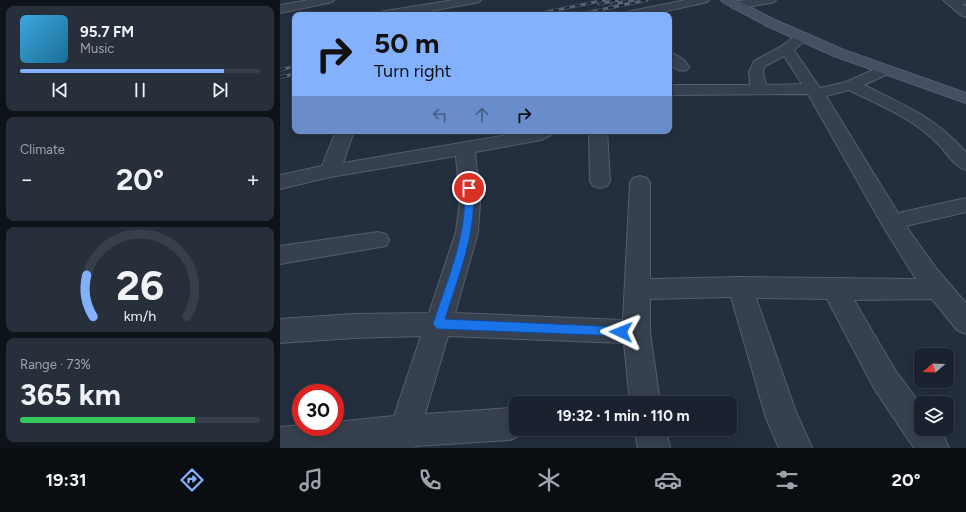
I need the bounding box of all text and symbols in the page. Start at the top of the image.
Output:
text: 95.7 FM [80,23,134,41]
text: 50 m [374,26,440,60]
icon: right [308,28,360,80]
text: Music [80,41,114,56]
text: Turn right [374,60,451,82]
icon: previous [49,79,71,101]
icon: pause [129,79,151,101]
icon: next [209,79,231,101]
icon: left [429,104,451,126]
icon: ahead [471,104,493,126]
icon: right [513,104,535,126]
text: Climate [20,142,65,157]
text: 20° [116,161,164,198]
text: − [20,166,34,193]
text: + [246,166,260,193]
pin [452,171,486,205]
icon: arrive [458,177,480,199]
text: 26 [116,260,164,310]
text: km/h [124,307,156,325]
position arrow [600,311,642,353]
north arrow [914,348,954,388]
map controls [914,348,954,436]
text: Range · 73% [20,357,91,372]
text: 365 km [20,376,121,413]
speed limit sign: 30 [292,384,344,436]
button: layers [914,396,954,436]
text: 19:32 · 1 min · 110 m [556,407,690,425]
icon: directions [178,466,206,494]
icon: music [297,466,325,494]
icon: phone [416,466,444,494]
icon: climate [535,466,563,494]
icon: car [654,466,682,494]
icon: filters [773,466,801,494]
text: 19:31 [46,469,87,491]
text: 20° [892,469,920,491]

